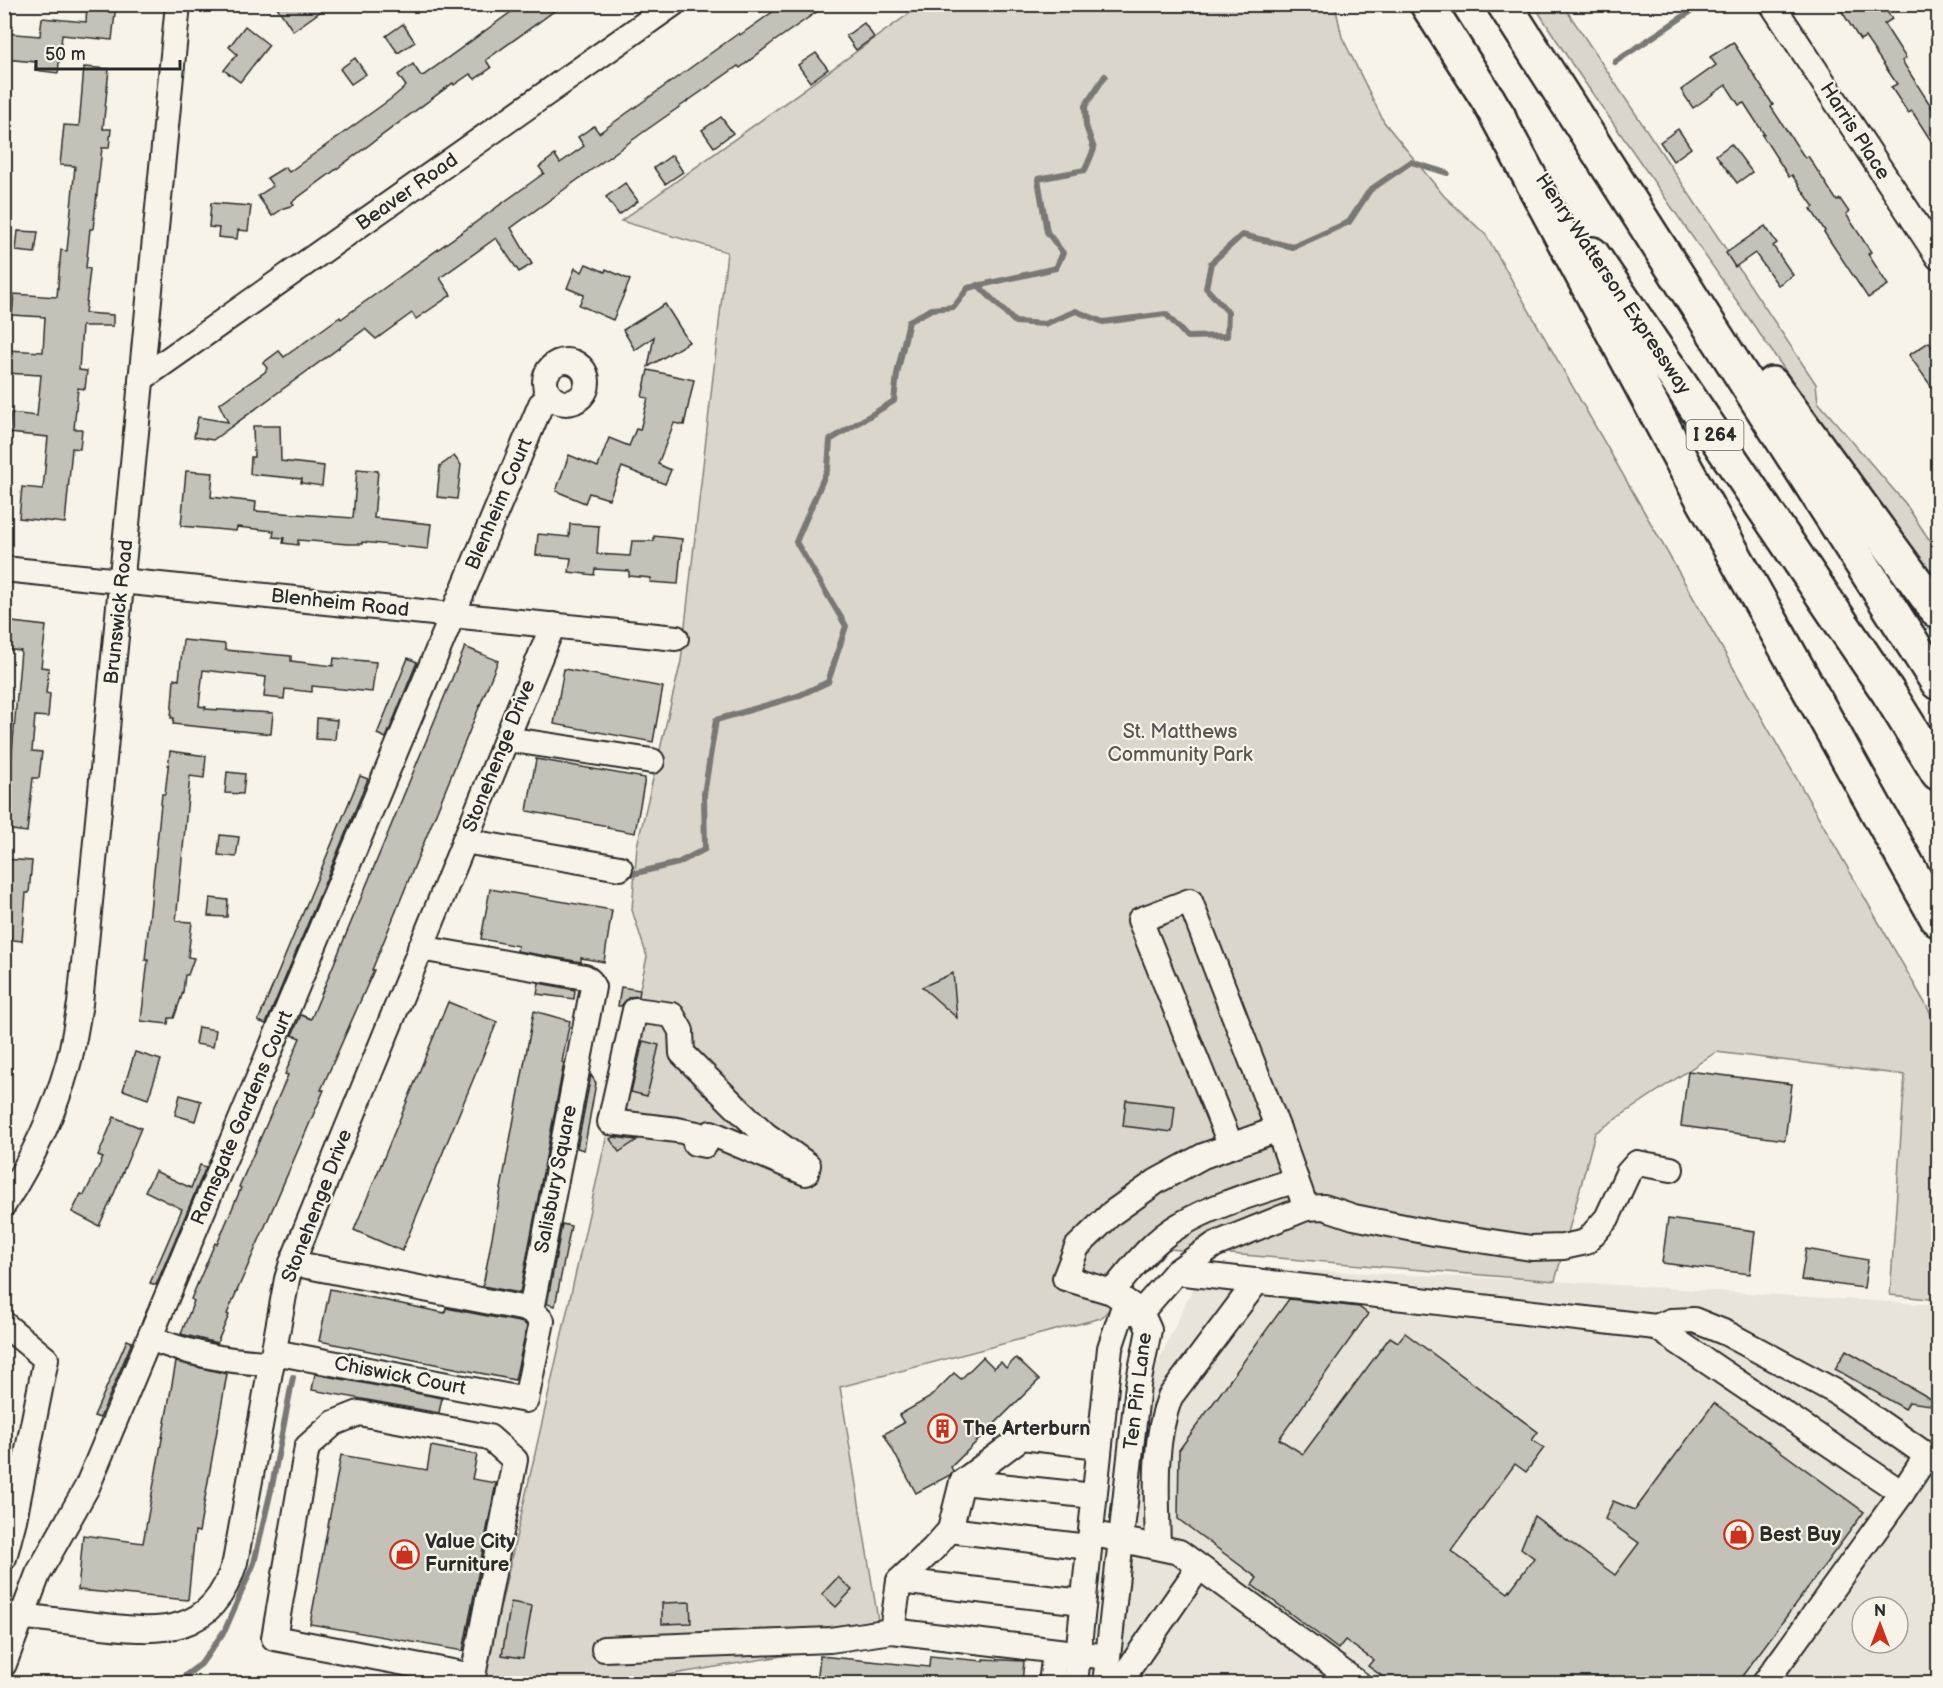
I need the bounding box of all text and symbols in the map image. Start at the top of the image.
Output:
scale bar [36,33,180,71]
text: 50 m [45,44,86,65]
street label: Harris Place [1815,78,1895,184]
street label: Beaver Road [351,148,463,236]
street label: Henry Watterson Expressway [1530,169,1696,399]
road number: I 264 [1686,420,1744,450]
street label: Blenheim Court [460,435,538,573]
street label: Brunswick Road [99,538,139,686]
street label: Blenheim Road [270,584,410,622]
street label: Stonehenge Drive [457,676,541,836]
park label: St. Matthews Community Park [1107,720,1253,767]
street label: Ramsgate Gardens Court [186,1007,298,1229]
street label: Salisbury Square [530,1103,582,1255]
street label: Stonehenge Drive [277,1126,357,1286]
street label: Ten Pin Lane [1119,1331,1157,1451]
street label: Chiswick Court [332,1351,468,1401]
building icon: The Arterburn [926,1413,958,1445]
place label: The Arterburn [963,1417,1090,1441]
shop icon: Best Buy [1722,1519,1754,1551]
place label: Best Buy [1759,1523,1842,1547]
place label: Value City Furniture [425,1530,516,1577]
shop icon: Value City Furniture [388,1538,420,1570]
north arrow [1850,1595,1910,1655]
text: N [1874,1602,1886,1621]

